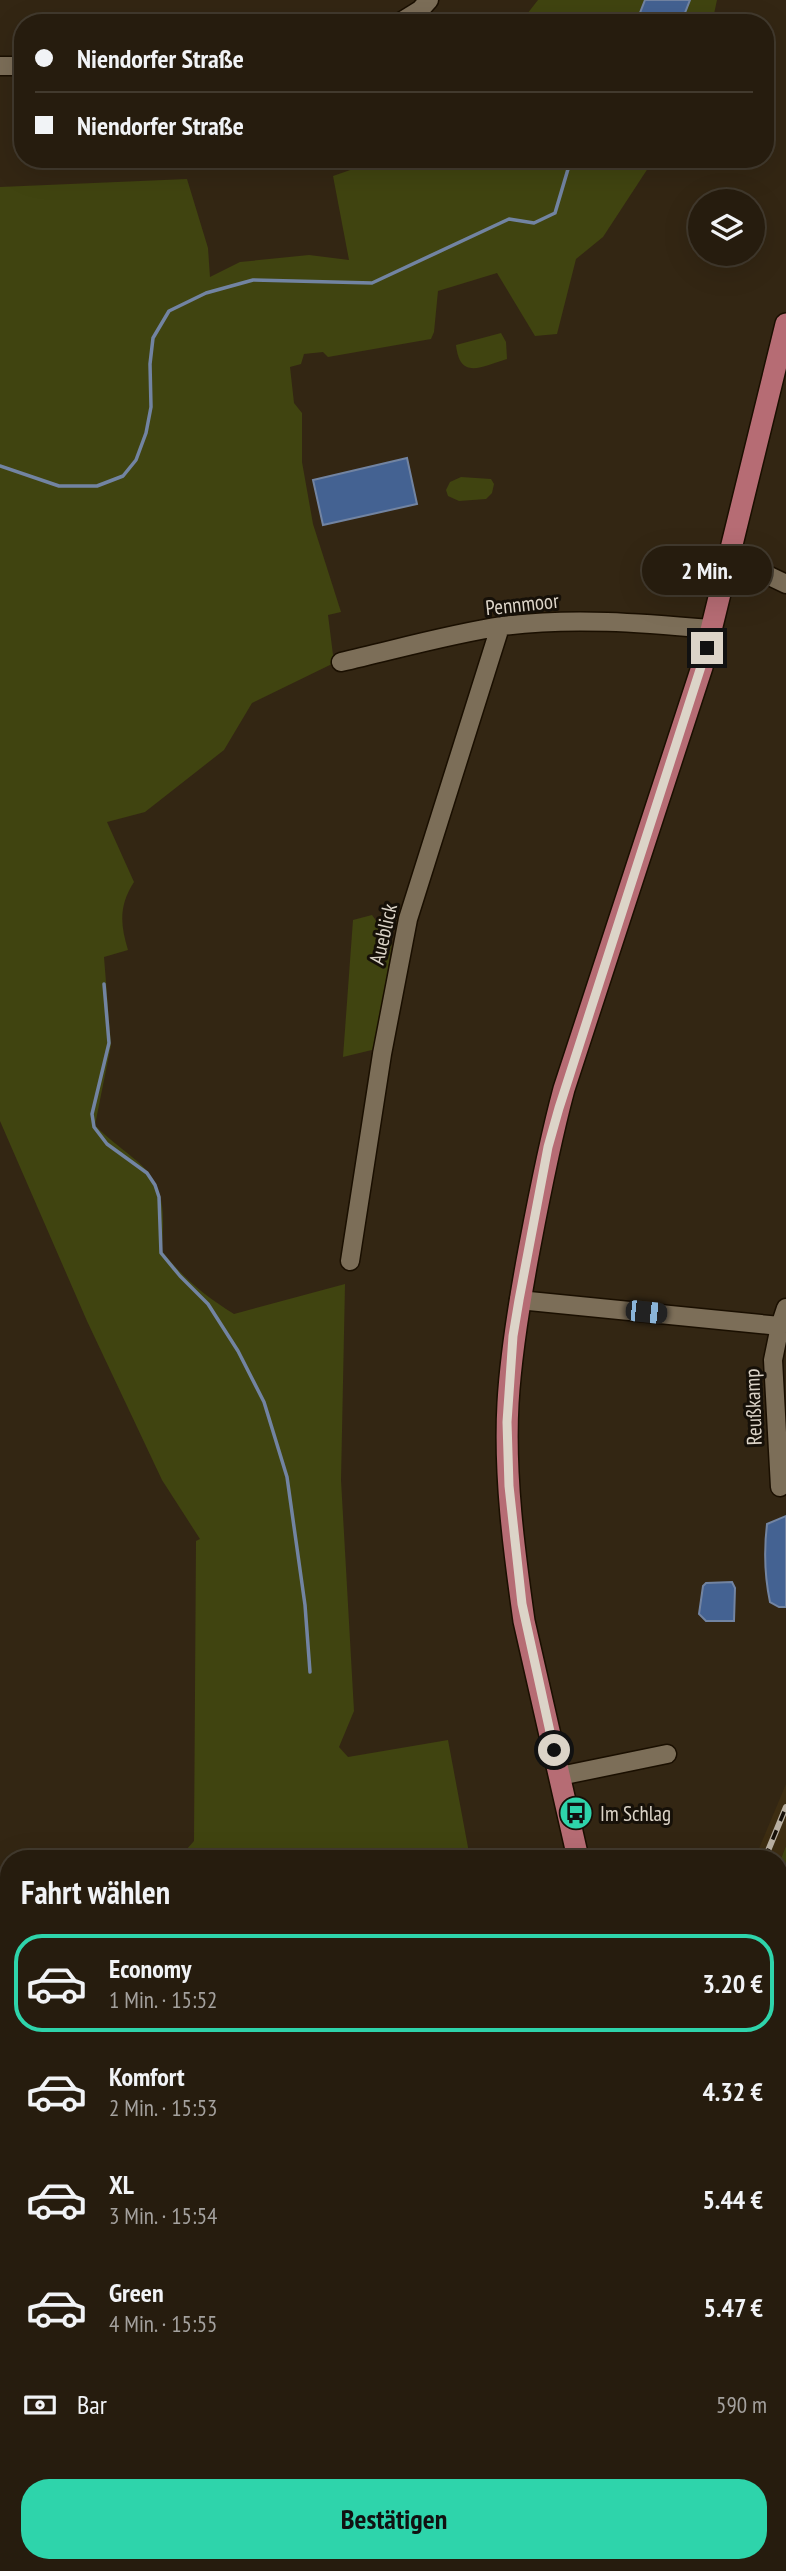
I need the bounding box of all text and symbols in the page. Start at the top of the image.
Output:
text: Niendorfer Straße [77,42,244,75]
text: Niendorfer Straße [77,109,244,142]
map controls [688,189,765,266]
button: layers [688,189,765,266]
callout: 2 Min. [642,546,772,596]
text: 2 Min. [681,556,733,585]
street label: Pennmoor [484,587,560,621]
route end [691,632,723,664]
street label: Aueblick [363,901,403,967]
car [625,1299,668,1325]
street label: Reußkamp [738,1368,768,1446]
route start [538,1734,570,1766]
bus stop icon: Im Schlag [557,1794,595,1832]
place label: Im Schlag [600,1800,671,1827]
text: Fahrt wählen [21,1871,170,1913]
icon: car [25,1952,88,2015]
text: Economy [109,1952,191,1985]
text: 3.20 € [702,1967,763,2000]
text: 1 Min. · 15:52 [109,1985,217,2014]
icon: car [25,2060,88,2123]
text: Komfort [109,2060,185,2093]
text: 4.32 € [702,2075,763,2108]
text: 2 Min. · 15:53 [109,2093,217,2122]
icon: car [25,2168,88,2231]
text: XL [109,2168,134,2201]
text: 5.44 € [702,2183,763,2216]
text: 3 Min. · 15:54 [109,2201,217,2230]
icon: car [25,2276,88,2339]
text: Green [109,2276,164,2309]
text: 5.47 € [704,2291,763,2324]
text: 4 Min. · 15:55 [109,2309,217,2338]
icon: cash [21,2386,59,2424]
text: Bar [77,2388,107,2421]
text: 590 m [716,2390,767,2419]
button: Bestätigen [21,2479,767,2559]

